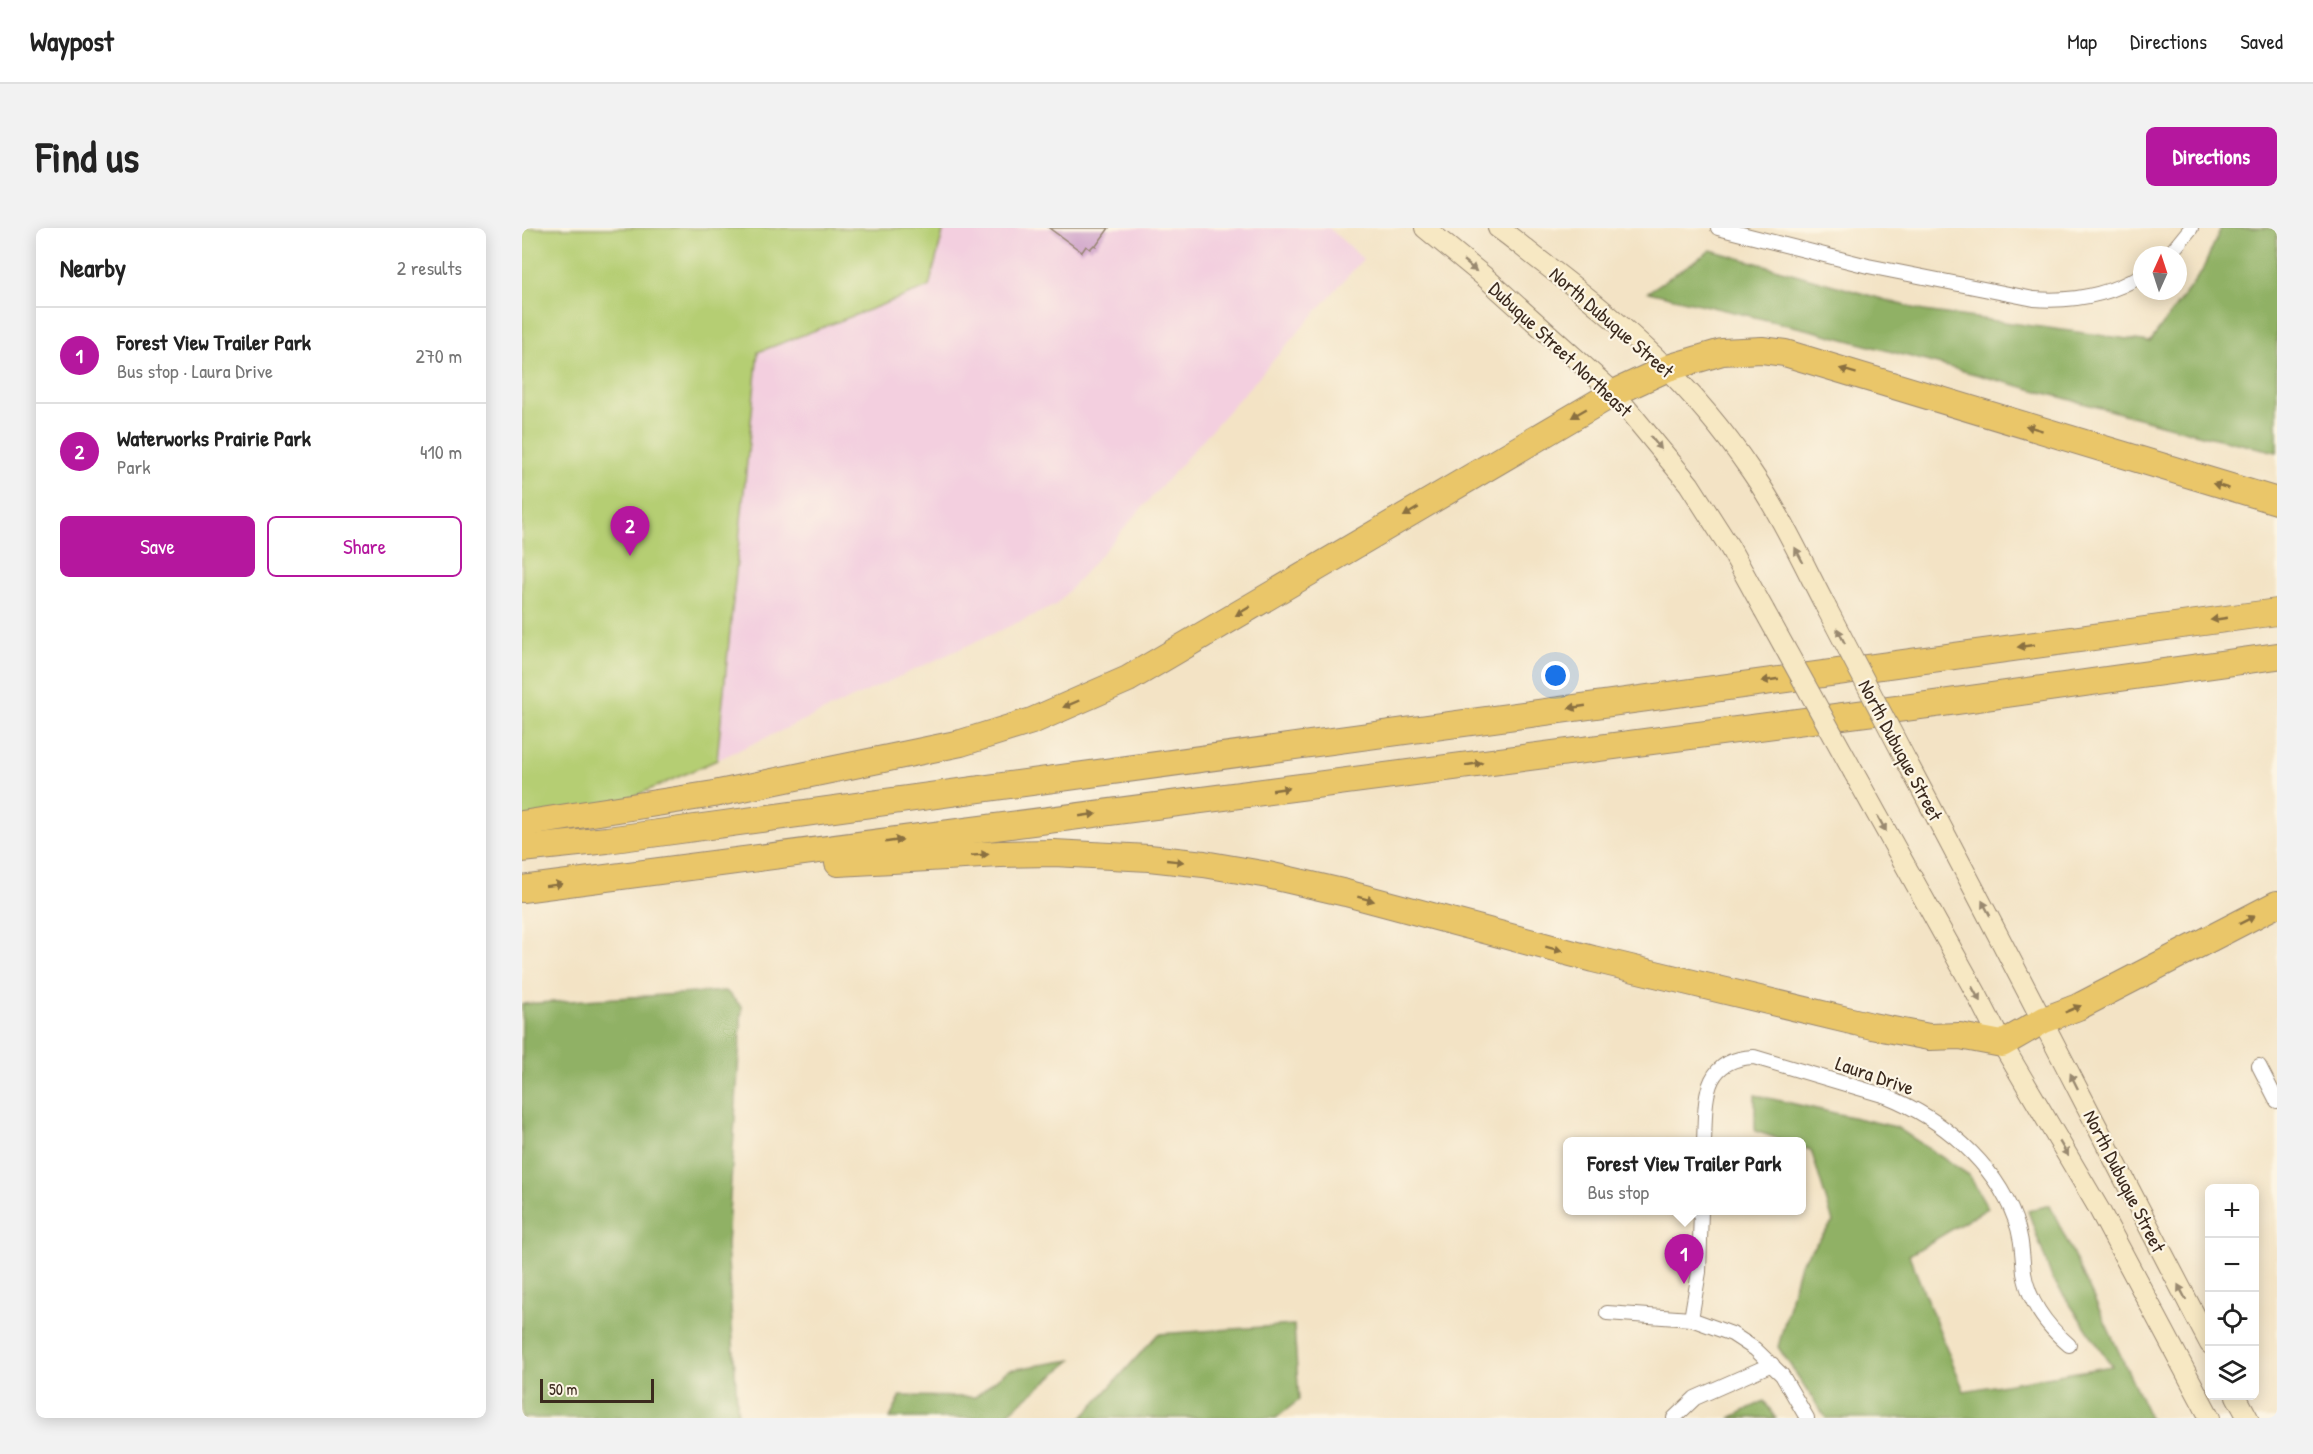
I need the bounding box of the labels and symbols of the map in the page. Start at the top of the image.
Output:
north arrow [2133,246,2187,300]
one-way arrow [1462,259,1478,272]
street label: North Dubuque Street [1544,261,1681,384]
street label: Dubuque Street Northeast [1483,275,1639,423]
one-way arrow [1839,366,1857,375]
one-way arrow [1570,408,1587,418]
one-way arrow [2025,423,2043,433]
one-way arrow [1650,436,1662,451]
one-way arrow [2212,481,2230,490]
pin: 2 [610,506,650,556]
one-way arrow [1403,507,1419,518]
one-way arrow [1794,547,1804,564]
one-way arrow [1235,606,1251,617]
one-way arrow [2209,615,2228,624]
one-way arrow [1836,627,1846,644]
one-way arrow [2016,641,2035,650]
your location [1541,661,1570,690]
street label: North Dubuque Street [1852,675,1950,826]
one-way arrow [1761,676,1780,685]
one-way arrow [1063,699,1080,708]
one-way arrow [1567,702,1586,711]
one-way arrow [1465,759,1484,768]
one-way arrow [1271,785,1290,794]
one-way arrow [1078,810,1097,820]
one-way arrow [1877,816,1887,833]
one-way arrow [885,836,904,845]
one-way arrow [971,851,990,860]
one-way arrow [1165,856,1184,866]
one-way arrow [545,881,564,890]
one-way arrow [1357,894,1375,904]
one-way arrow [1981,899,1991,916]
one-way arrow [2238,915,2255,925]
one-way arrow [1545,944,1563,954]
one-way arrow [1971,986,1981,1003]
one-way arrow [2064,1004,2082,1013]
street label: Laura Drive [1832,1049,1918,1101]
one-way arrow [2070,1073,2079,1090]
street label: North Dubuque Street [2077,1105,2173,1258]
one-way arrow [2058,1141,2069,1157]
pin: 1 [1664,1234,1704,1284]
one-way arrow [2178,1284,2187,1301]
scale bar [540,1376,654,1404]

